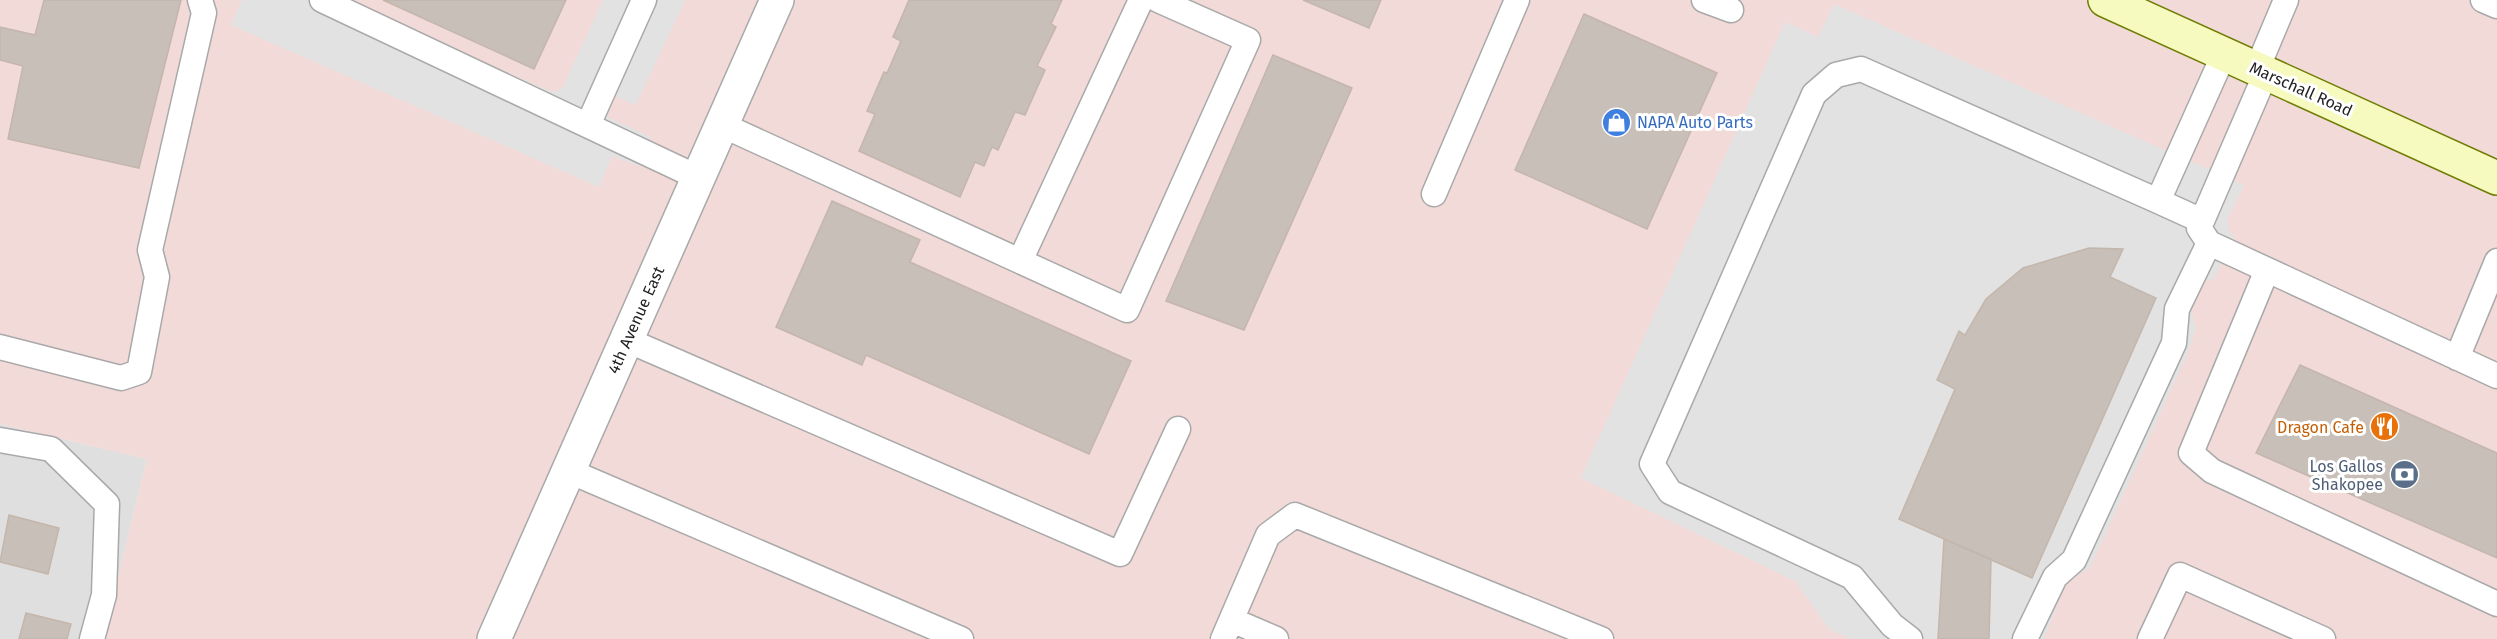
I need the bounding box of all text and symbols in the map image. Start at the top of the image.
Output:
street label: Marschall Road [2247,58,2355,120]
shop icon: NAPA Auto Parts [1600,106,1632,138]
place label: NAPA Auto Parts [1637,113,1753,132]
street label: 4th Avenue East [604,263,668,377]
restaurant icon: Dragon Cafe [2369,411,2401,443]
place label: Dragon Cafe [2277,418,2364,437]
place label: Los Gallos Shakopee [2310,457,2383,494]
bank icon: Los Gallos Shakopee [2388,459,2420,491]

